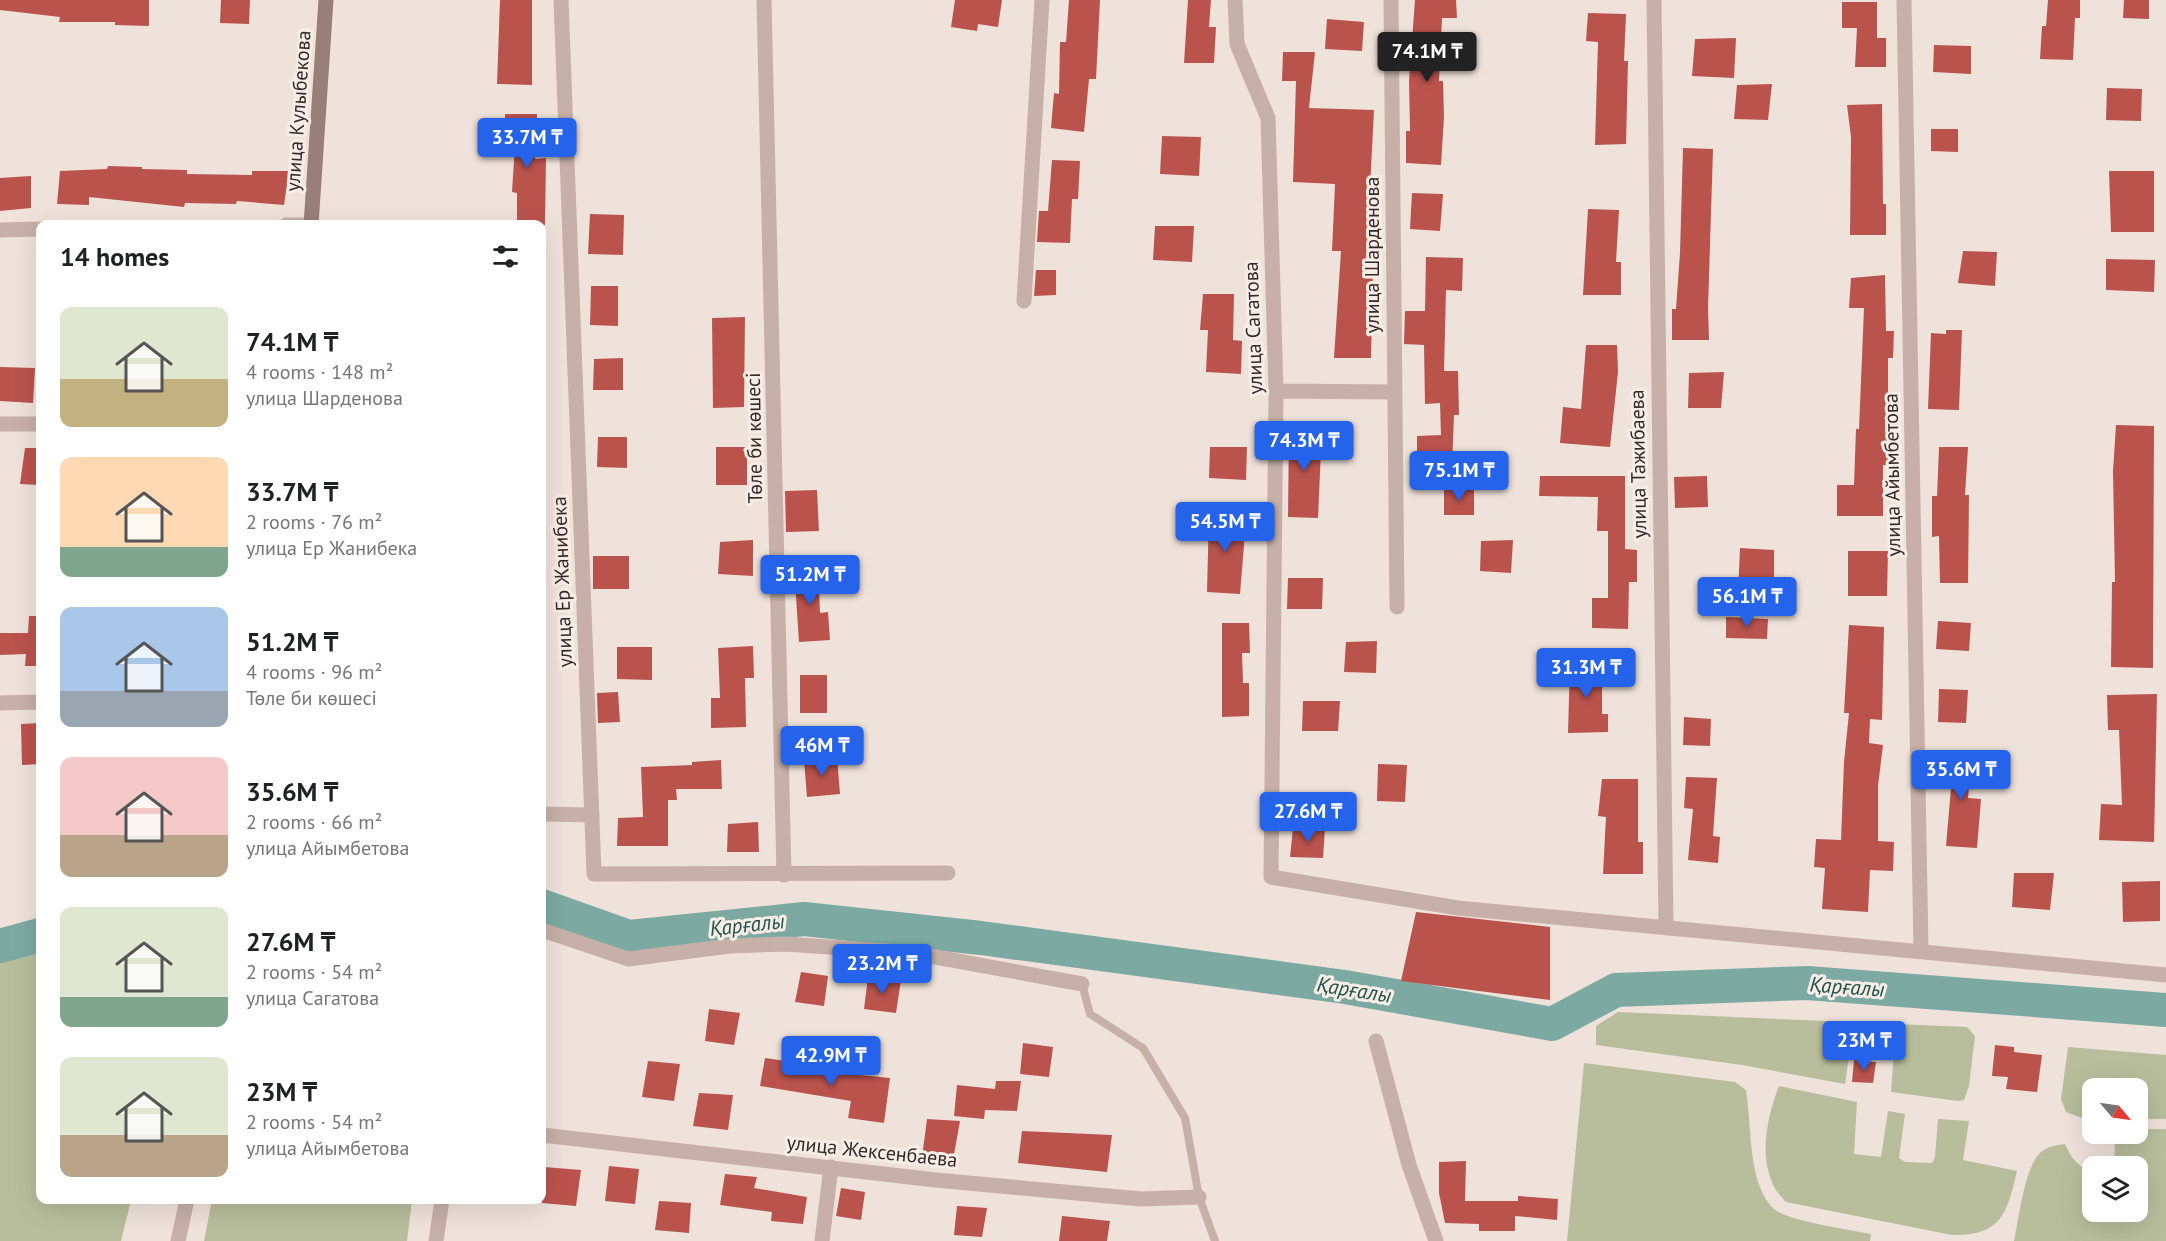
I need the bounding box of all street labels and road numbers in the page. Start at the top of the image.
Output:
street label: улица Кулыбекова [279,29,317,193]
street label: улица Шарденова [1359,177,1385,333]
street label: улица Сагатова [1238,261,1268,395]
street label: Төле би көшесі [740,372,768,504]
street label: улица Тажибаева [1624,389,1652,539]
street label: улица Айымбетова [1878,393,1906,557]
street label: улица Ер Жанибека [546,496,578,668]
street label: улица Жексенбаева [785,1129,959,1173]

